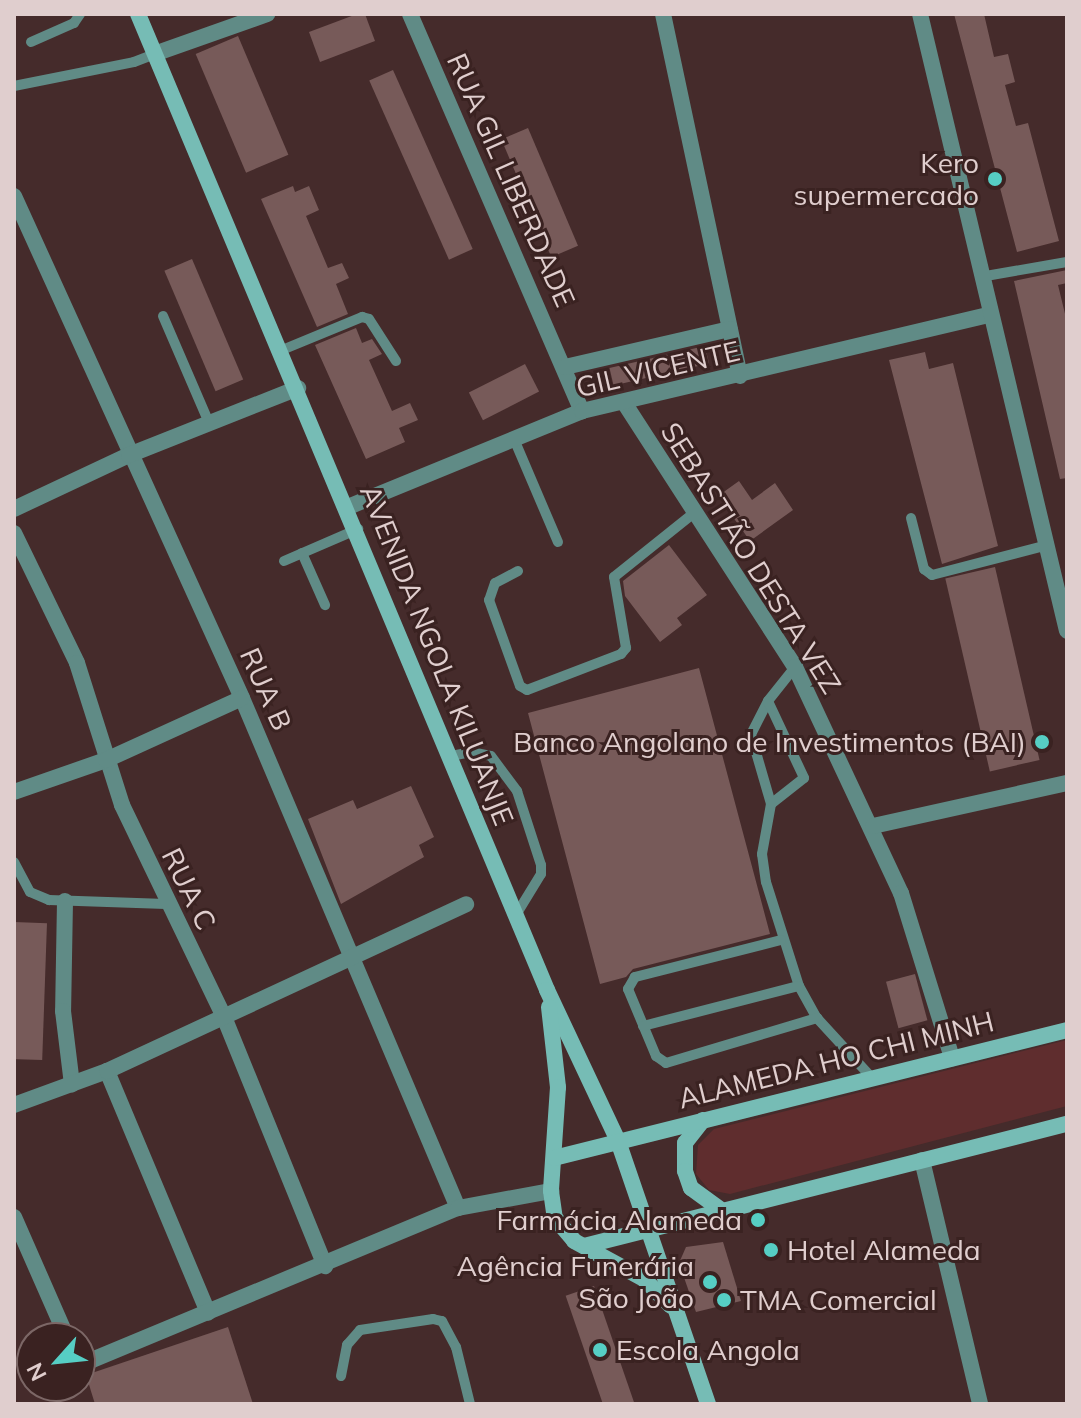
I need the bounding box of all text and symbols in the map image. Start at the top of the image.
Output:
street label: RUA GIL LIBERDADE [440,48,582,312]
place label: Kero supermercado [794,146,979,212]
marker: Kero supermercado [986,170,1004,188]
street label: GIL VICENTE [573,334,743,404]
street label: SEBASTIÃO DESTA VEZ [654,416,848,700]
street label: AVENIDA NGOLA KILUANJE [353,480,521,830]
street label: RUA B [233,643,299,735]
place label: Banco Angolano de Investimentos (BAI) [513,725,1026,759]
marker: Banco Angolano de Investimentos (BAI) [1033,733,1051,751]
street label: RUA C [155,843,223,935]
street label: ALAMEDA HO CHI MINH [675,1005,997,1115]
place label: Farmácia Alameda [496,1203,742,1237]
marker: Farmácia Alameda [749,1211,767,1229]
place label: Hotel Alameda [787,1233,981,1267]
marker: Hotel Alameda [762,1241,780,1259]
place label: Agência Funerária São João [457,1249,694,1315]
marker: Agência Funerária São João [701,1273,719,1291]
place label: TMA Comercial [740,1283,937,1317]
marker: TMA Comercial [715,1291,733,1309]
north arrow [16,1322,96,1402]
place label: Escola Angola [616,1333,800,1367]
marker: Escola Angola [591,1341,609,1359]
text: N [20,1358,53,1386]

